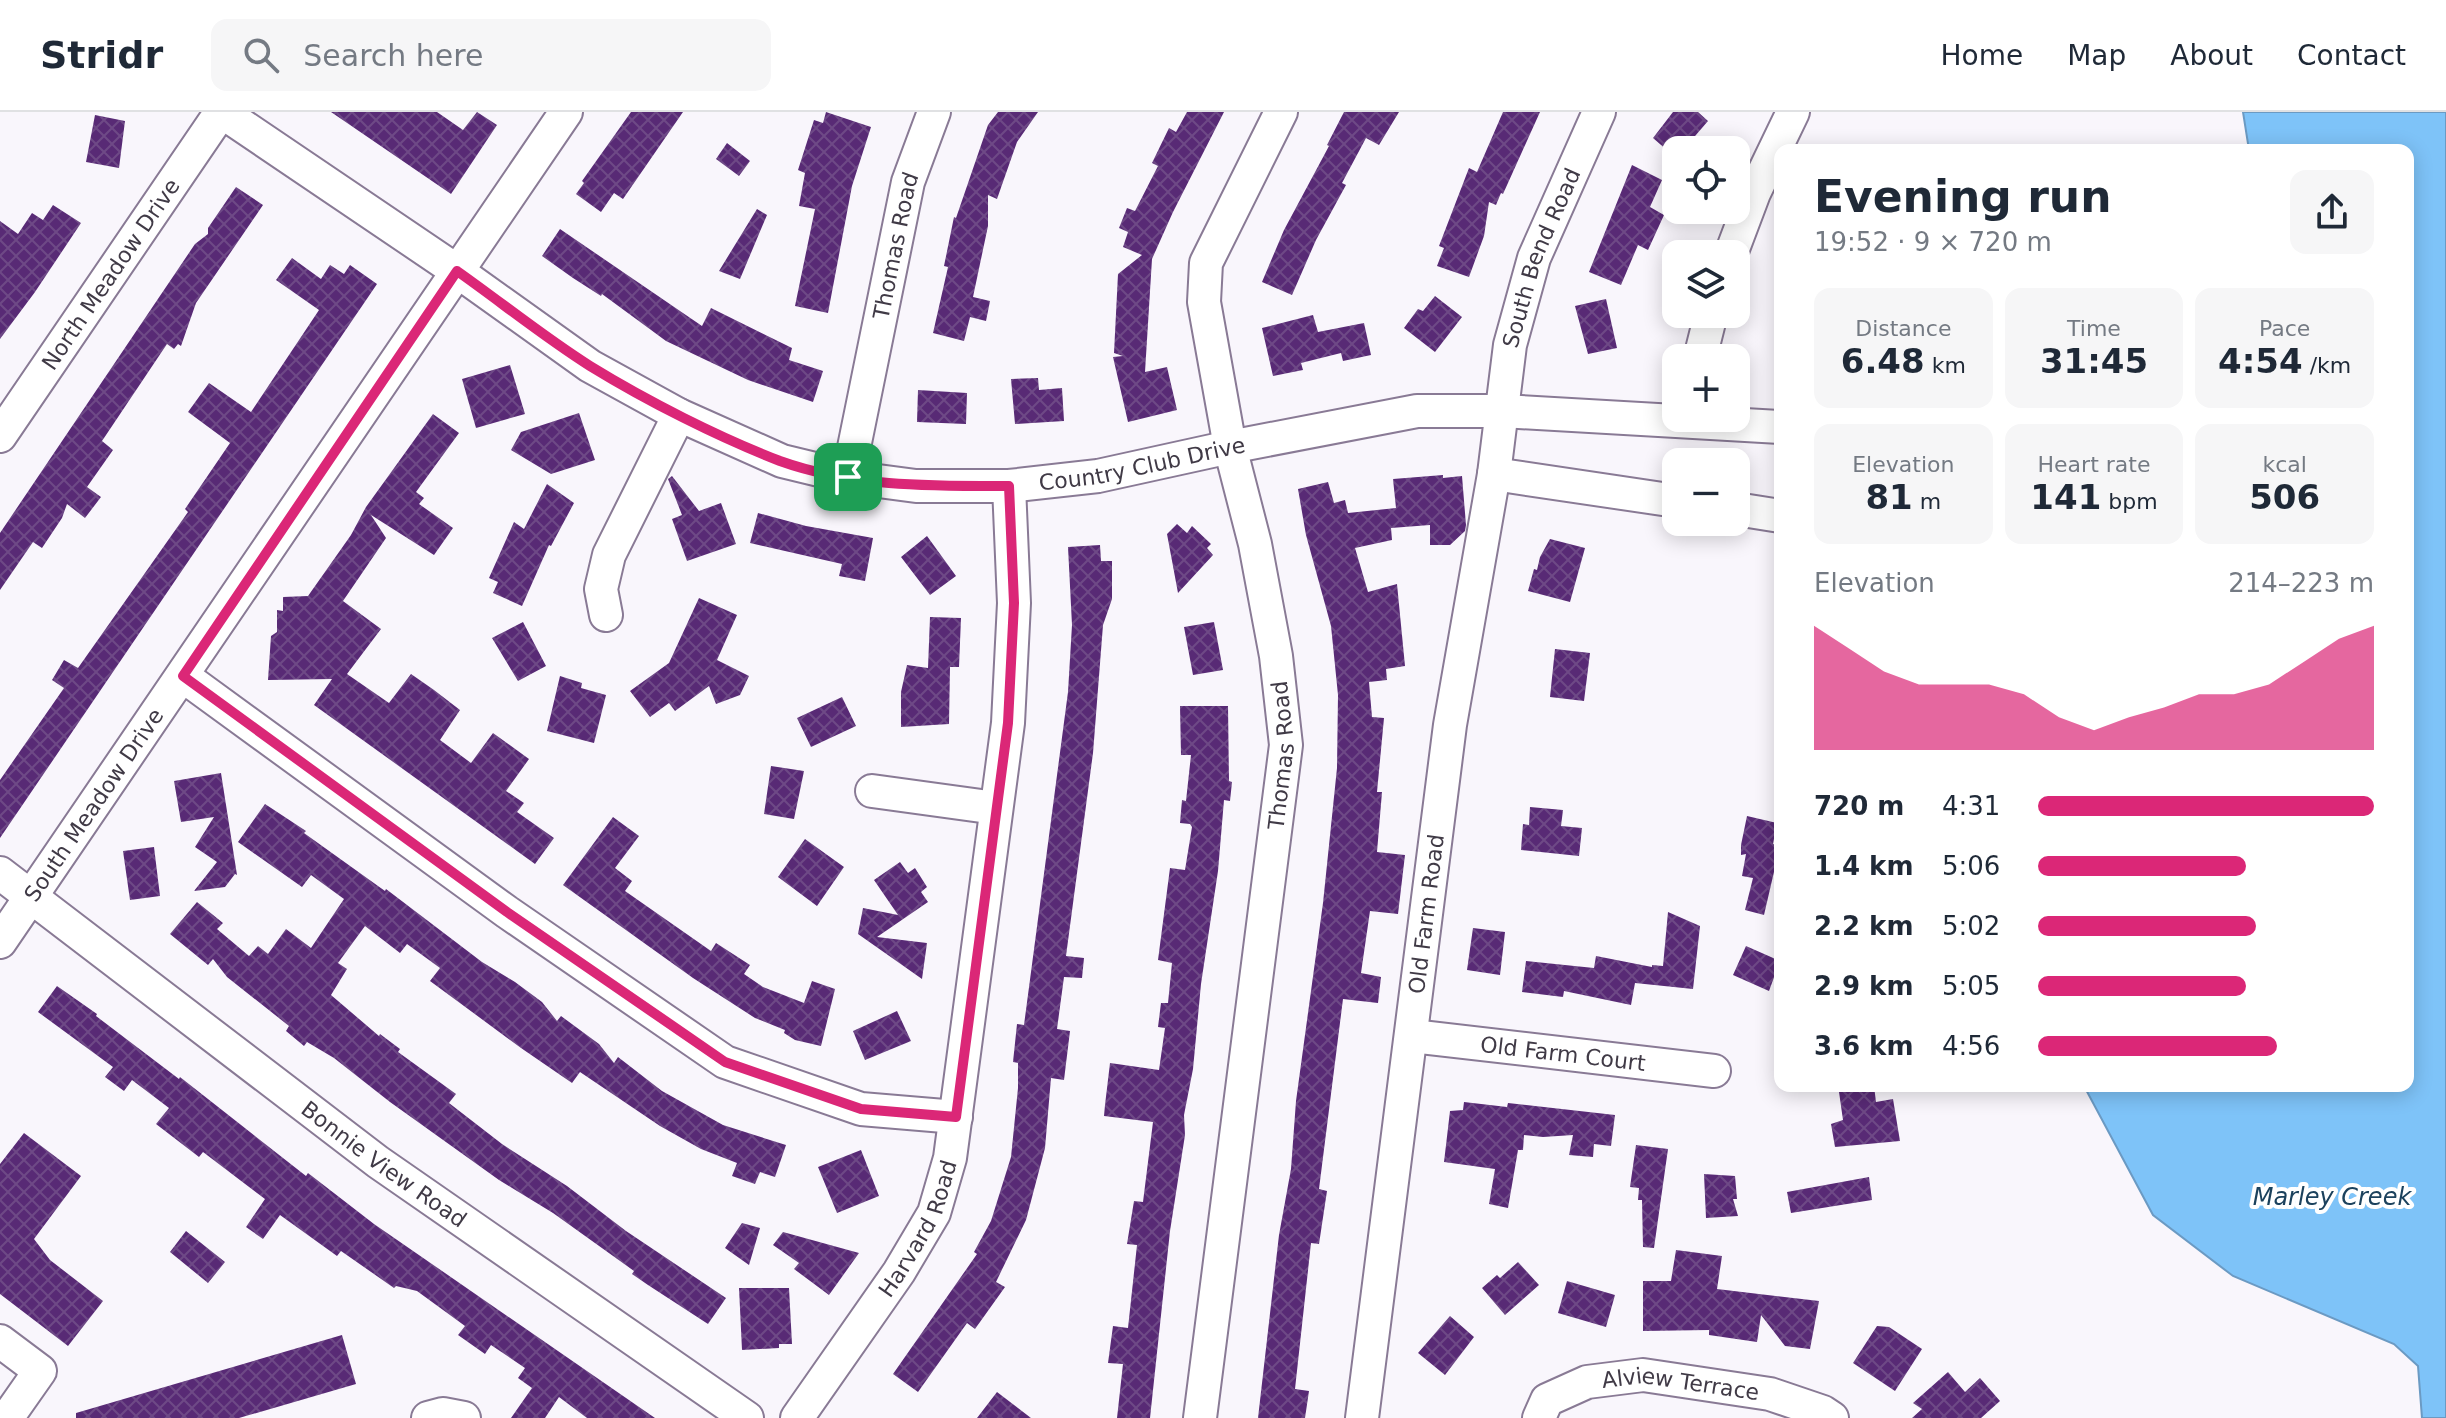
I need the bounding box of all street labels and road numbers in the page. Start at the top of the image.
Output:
street label: South Bend Road [1497,164,1585,351]
street label: Thomas Road [868,169,923,322]
street label: North Meadow Drive [37,174,184,374]
street label: Country Club Drive [1038,432,1247,495]
street label: Thomas Road [1263,680,1299,832]
street label: South Meadow Drive [19,704,168,906]
street label: Old Farm Road [1403,833,1449,995]
street label: Old Farm Court [1479,1032,1647,1076]
street label: Bonnie View Road [297,1096,471,1232]
street label: Harvard Road [873,1157,961,1302]
street label: Alview Terrace [1600,1362,1761,1405]

